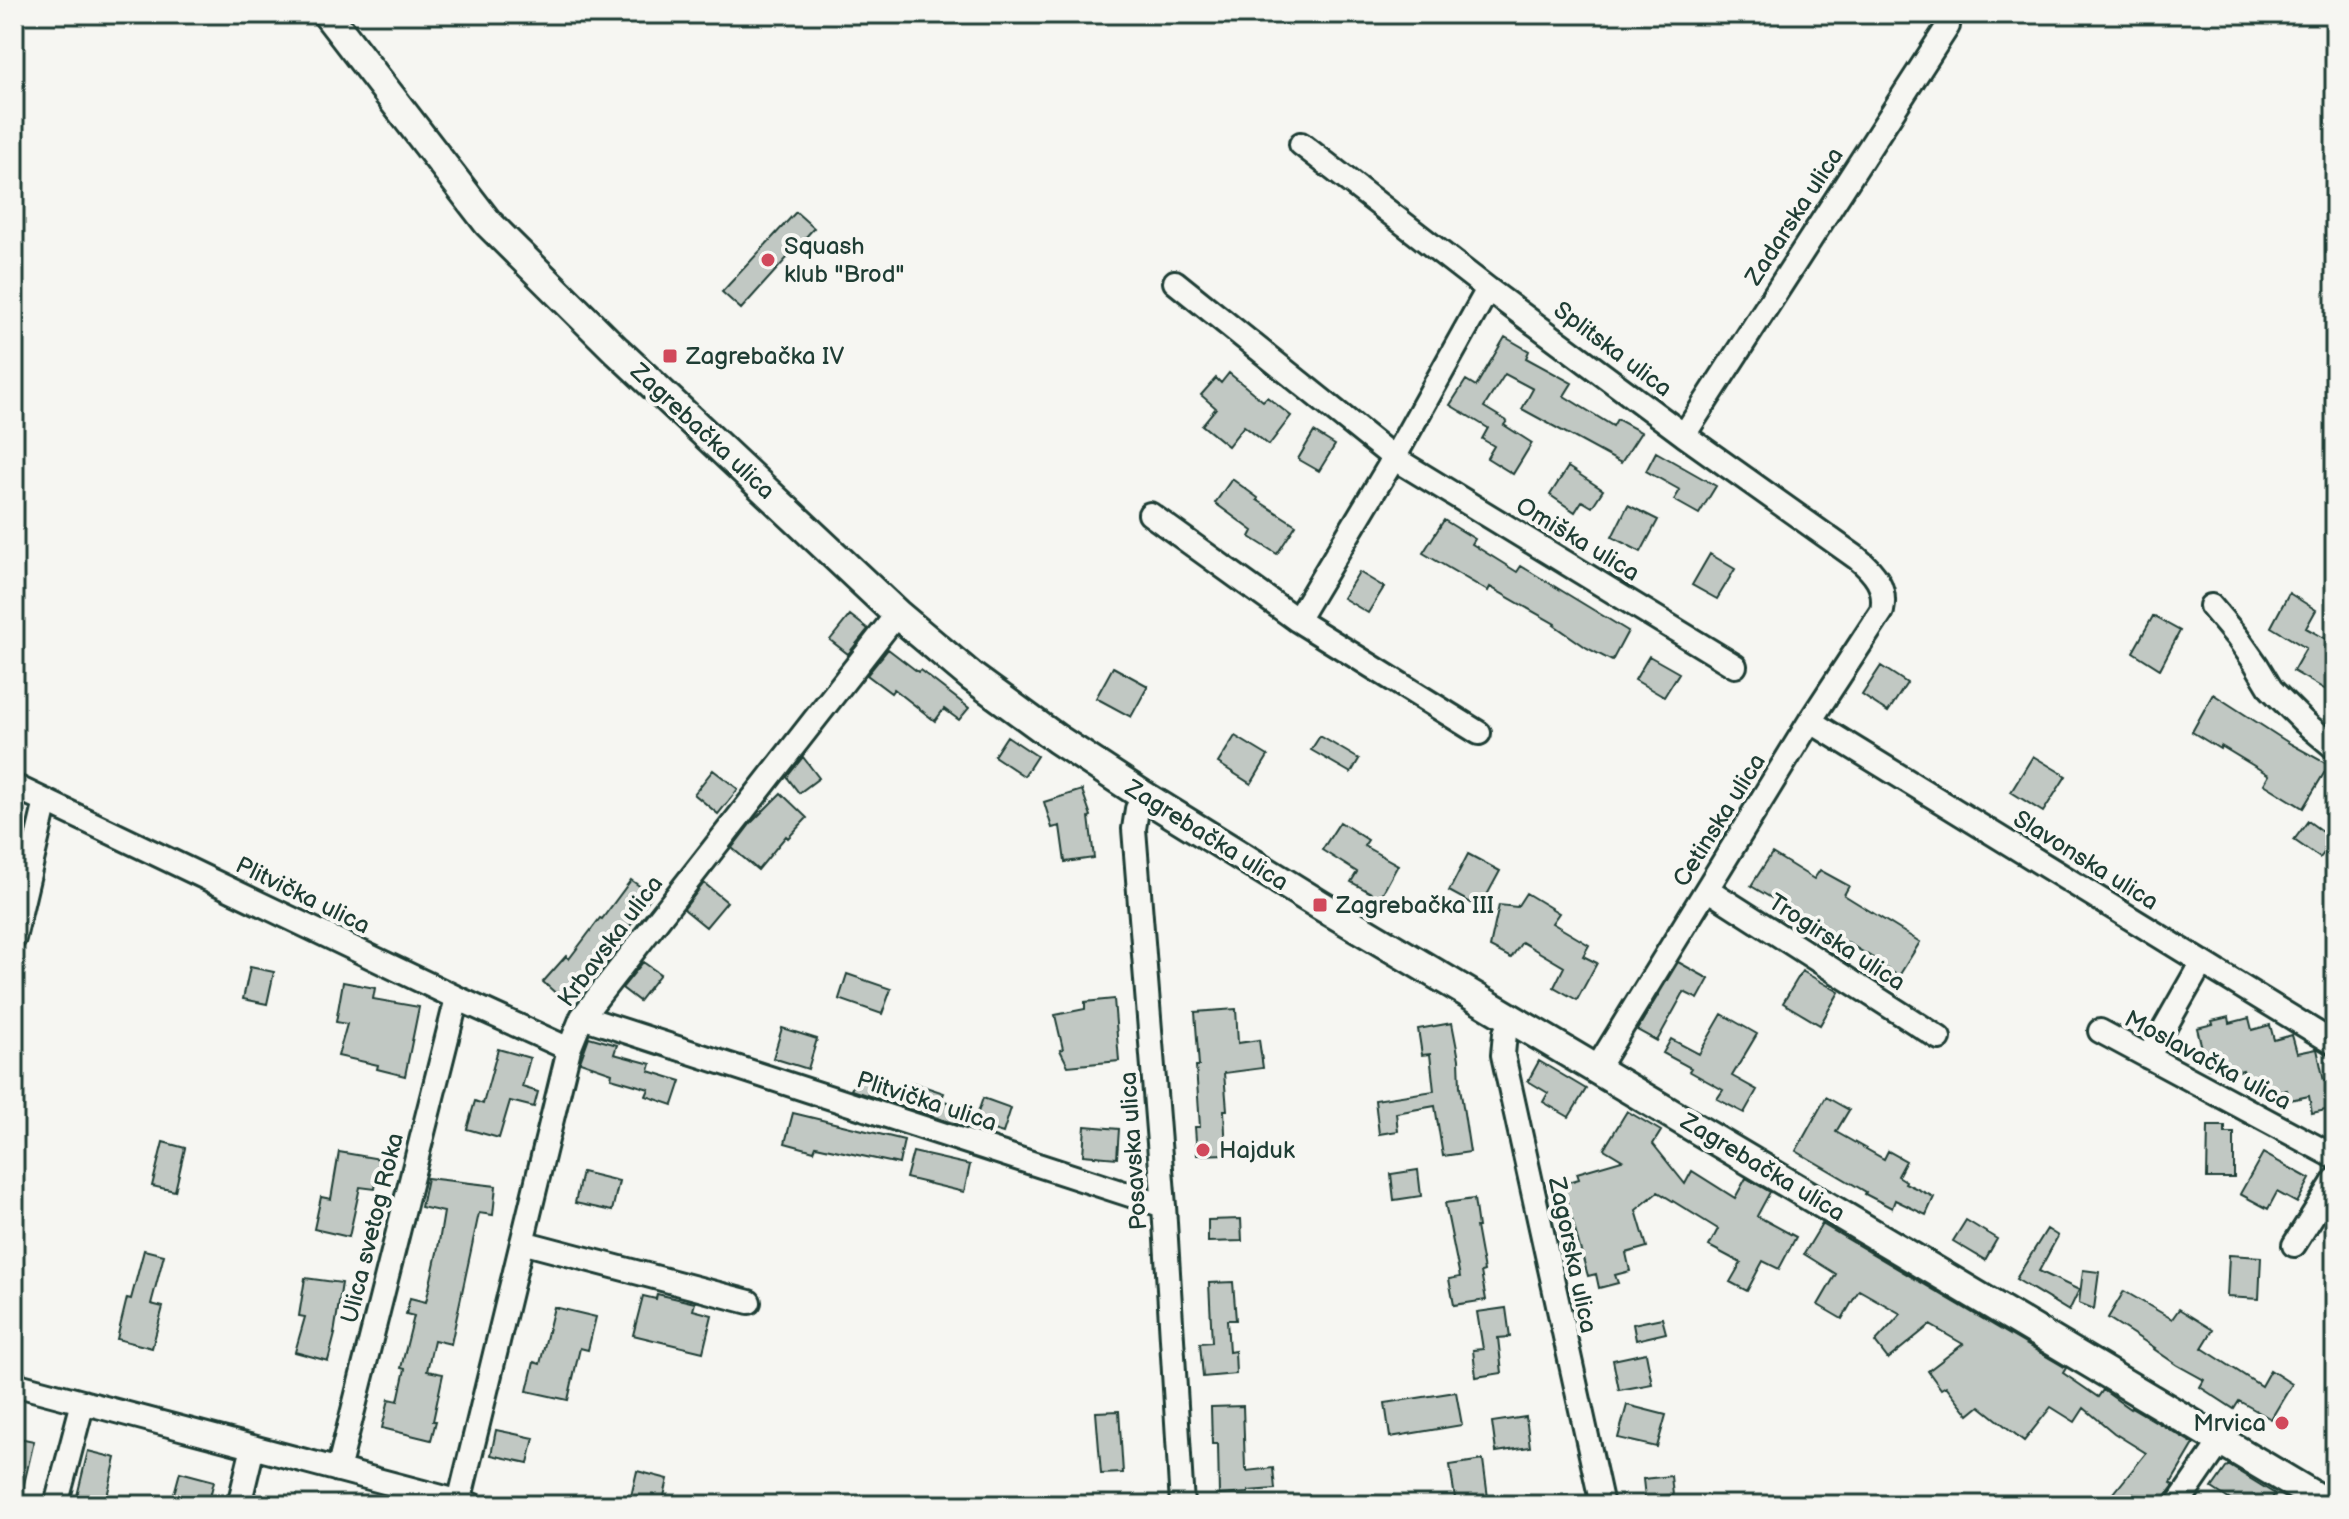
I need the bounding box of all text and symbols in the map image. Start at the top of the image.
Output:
street label: Zadarska ulica [1739,142,1850,291]
place label: Squash klub "Brod" [784,232,904,289]
marker: Squash klub "Brod" [759,251,777,269]
street label: Splitska ulica [1548,296,1678,403]
place label: Zagrebačka IV [685,342,844,371]
marker: Zagrebačka IV [661,347,679,365]
street label: Zagrebačka ulica [624,356,781,506]
street label: Omiška ulica [1511,491,1645,588]
street label: Cetinska ulica [1667,748,1772,892]
street label: Zagrebačka ulica [1119,773,1294,897]
street label: Slavonska ulica [2008,804,2164,917]
street label: Plitvička ulica [231,851,375,940]
street label: Krbavska ulica [552,870,669,1013]
street label: Trogirska ulica [1763,887,1911,997]
place label: Zagrebačka III [1335,891,1494,920]
marker: Zagrebačka III [1311,896,1329,914]
street label: Moslavačka ulica [2119,1004,2296,1117]
street label: Plitvička ulica [853,1065,1001,1138]
street label: Posavska ulica [1113,1071,1154,1231]
street label: Zagrebačka ulica [1674,1106,1850,1228]
street label: Ulica svetog Roka [335,1130,410,1326]
place label: Hajduk [1219,1136,1295,1165]
marker: Hajduk [1194,1141,1212,1159]
street label: Zagorska ulica [1542,1174,1603,1336]
place label: Mrvica [2193,1409,2266,1438]
marker: Mrvica [2273,1414,2291,1432]

